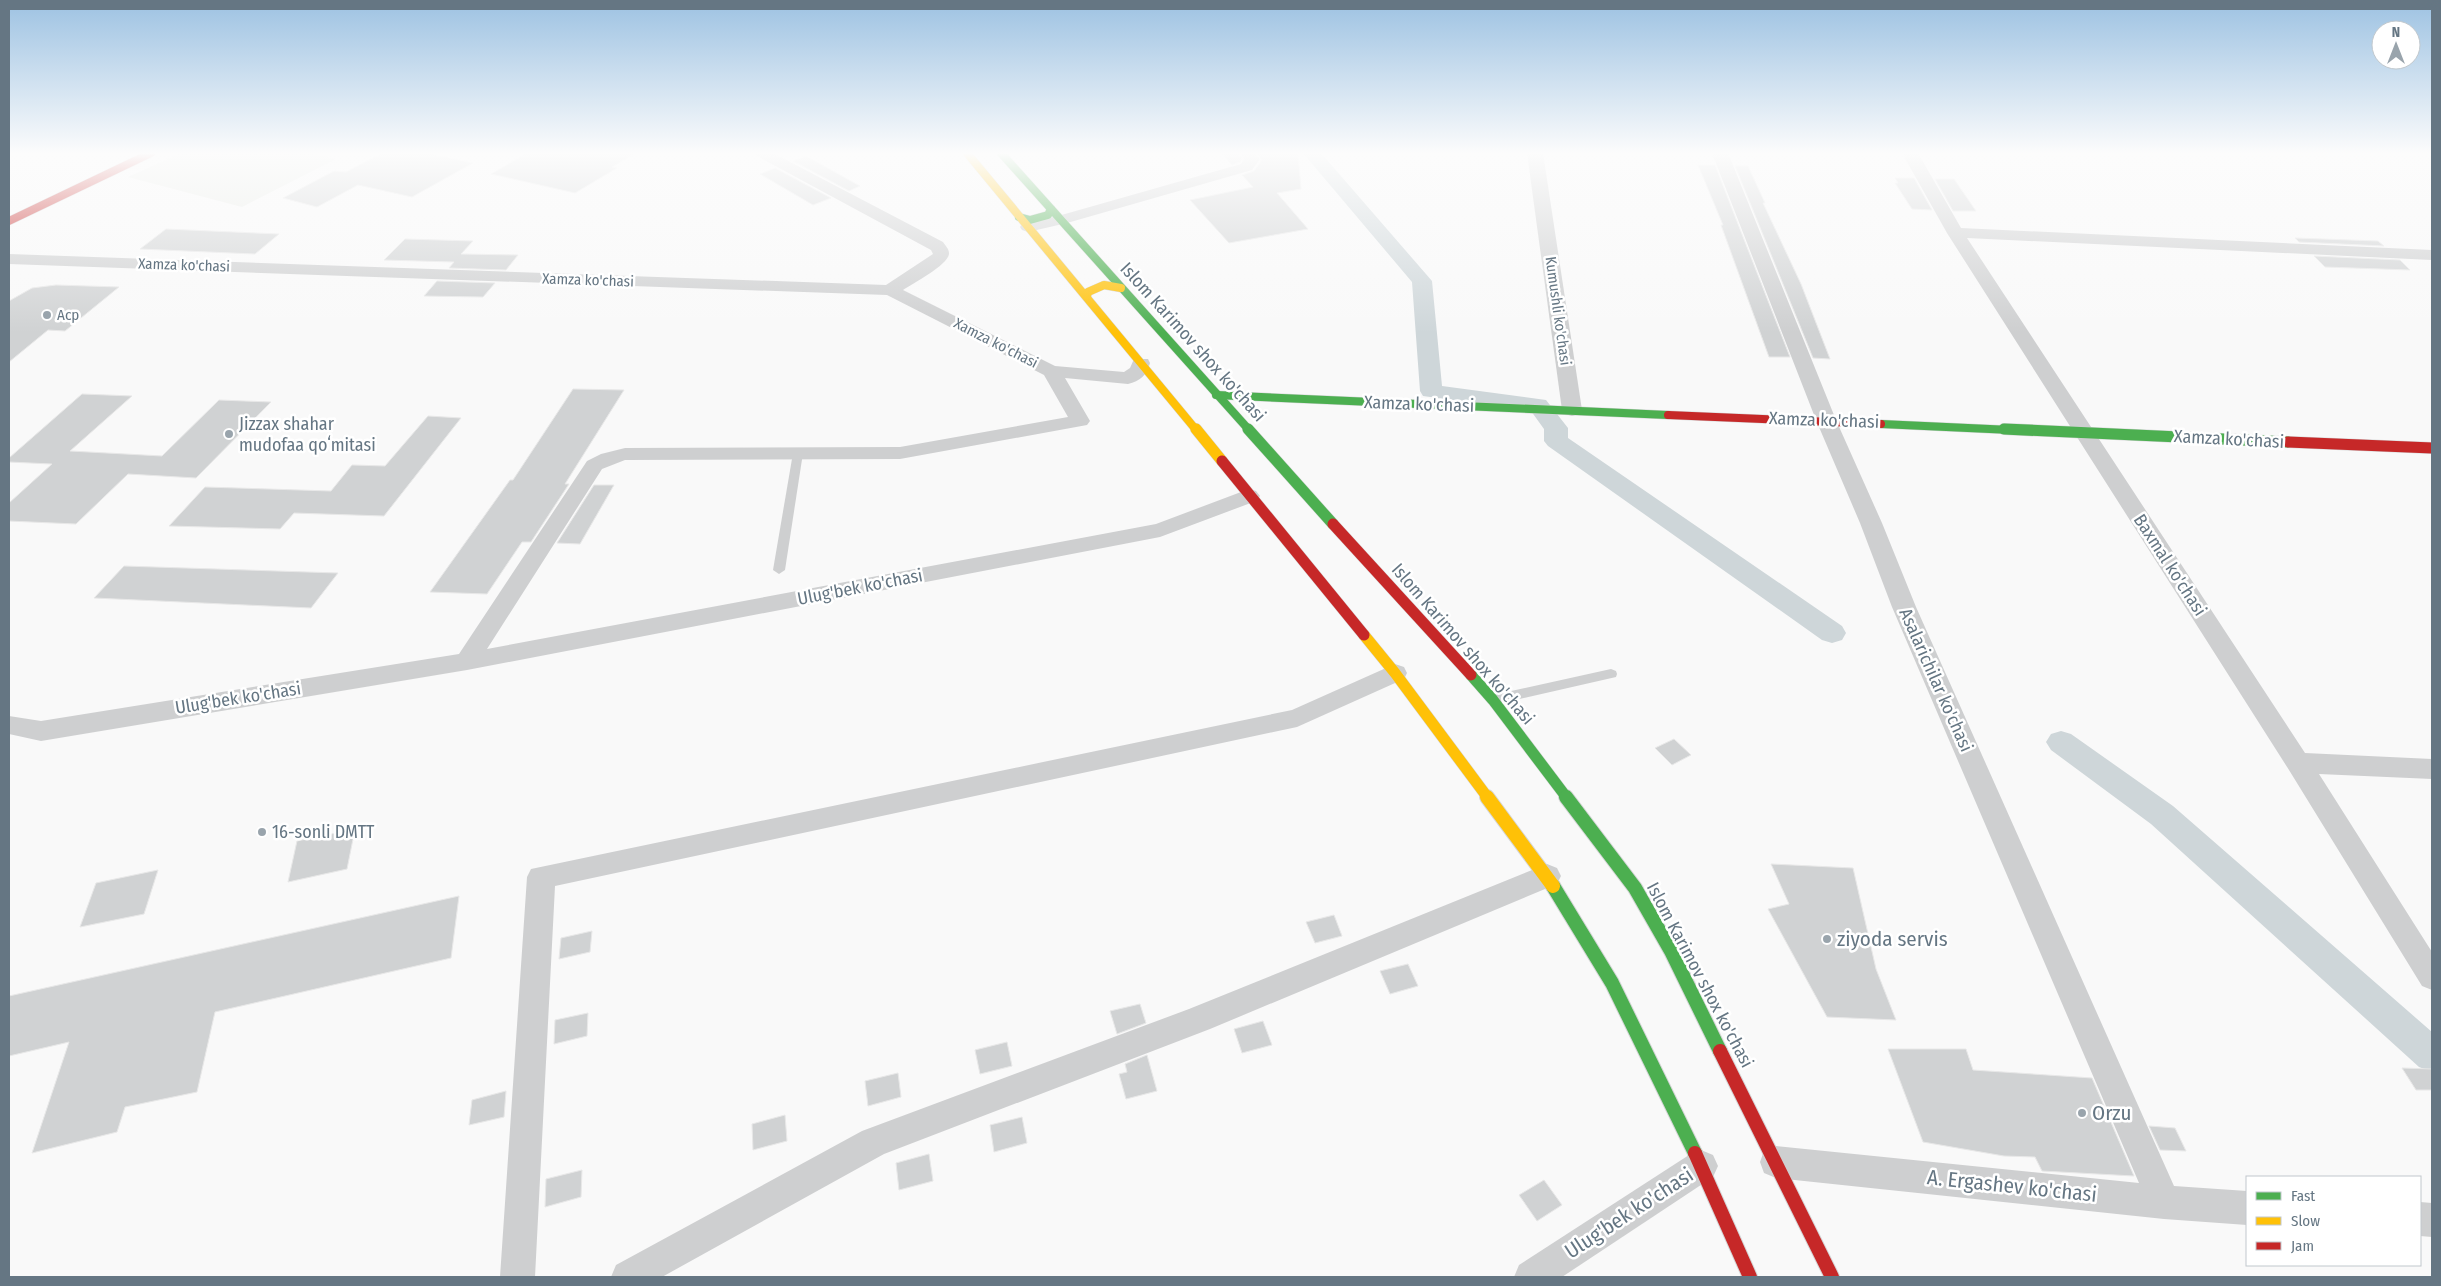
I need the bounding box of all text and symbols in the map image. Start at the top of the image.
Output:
north arrow [2371,20,2421,70]
text: N [2392,24,2400,41]
street label: Xamza ko'chasi [138,254,230,276]
street label: Kumushli ko'chasi [1541,255,1575,367]
street label: Islom Karimov shox ko'chasi [1116,258,1270,426]
street label: Xamza ko'chasi [542,269,634,291]
place label: Аср [57,306,79,324]
marker: Аср [41,309,53,321]
street label: Xamza ko'chasi [951,314,1041,372]
street label: Xamza ko'chasi [1363,391,1475,417]
street label: Xamza ko'chasi [1768,407,1880,433]
place label: Jizzax shahar mudofaa qoʻmitasi [239,413,376,456]
street label: Xamza ko'chasi [2173,425,2285,453]
marker: Jizzax shahar mudofaa qoʻmitasi [223,428,235,440]
street label: Baxmal ko'chasi [2129,510,2211,620]
street label: Islom Karimov shox ko'chasi [1387,559,1539,729]
street label: Ulug'bek ko'chasi [796,564,924,610]
street label: Asalarichilar ko'chasi [1894,605,1978,755]
street label: Ulug'bek ko'chasi [174,677,302,719]
place label: 16-sonli DMTT [272,821,375,843]
marker: 16-sonli DMTT [256,826,268,838]
street label: Islom Karimov shox ko'chasi [1642,879,1758,1071]
place label: ziyoda servis [1837,926,1948,952]
marker: ziyoda servis [1821,933,1833,945]
place label: Orzu [2092,1100,2131,1126]
marker: Orzu [2076,1107,2088,1119]
street label: Ulug'bek ko'chasi [1560,1162,1698,1264]
street label: A. Ergashev ko'chasi [1926,1164,2098,1208]
legend [2246,1176,2421,1266]
text: Fast [2291,1187,2315,1205]
text: Slow [2291,1212,2320,1230]
text: Jam [2291,1237,2314,1255]

